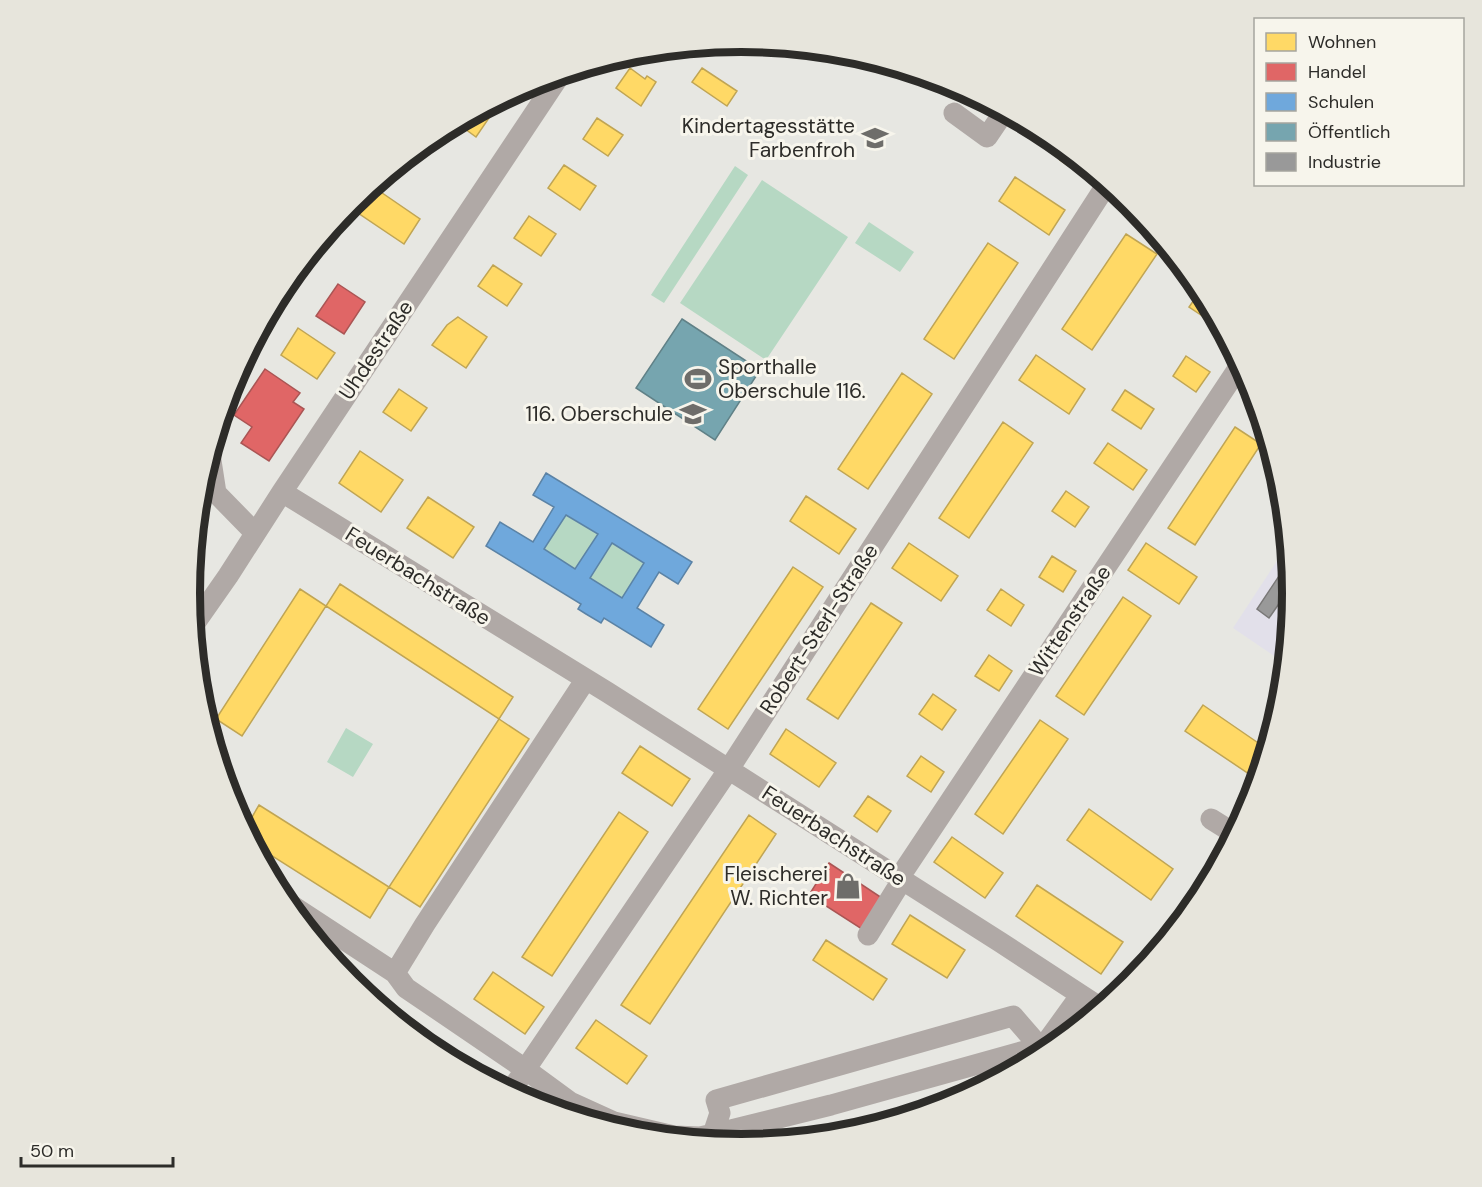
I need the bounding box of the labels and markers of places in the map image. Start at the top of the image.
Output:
place label: Kindertagesstätte Farbenfroh [682,112,855,164]
school or university icon: Kindertagesstätte Farbenfroh [860,123,890,153]
place label: Sporthalle Oberschule 116. [718,353,866,405]
sports icon: Sporthalle Oberschule 116. [683,364,713,394]
school or university icon: 116. Oberschule [678,399,708,429]
place label: 116. Oberschule [525,400,673,428]
place label: Fleischerei W. Richter [724,860,828,912]
shop icon: Fleischerei W. Richter [833,871,863,901]

